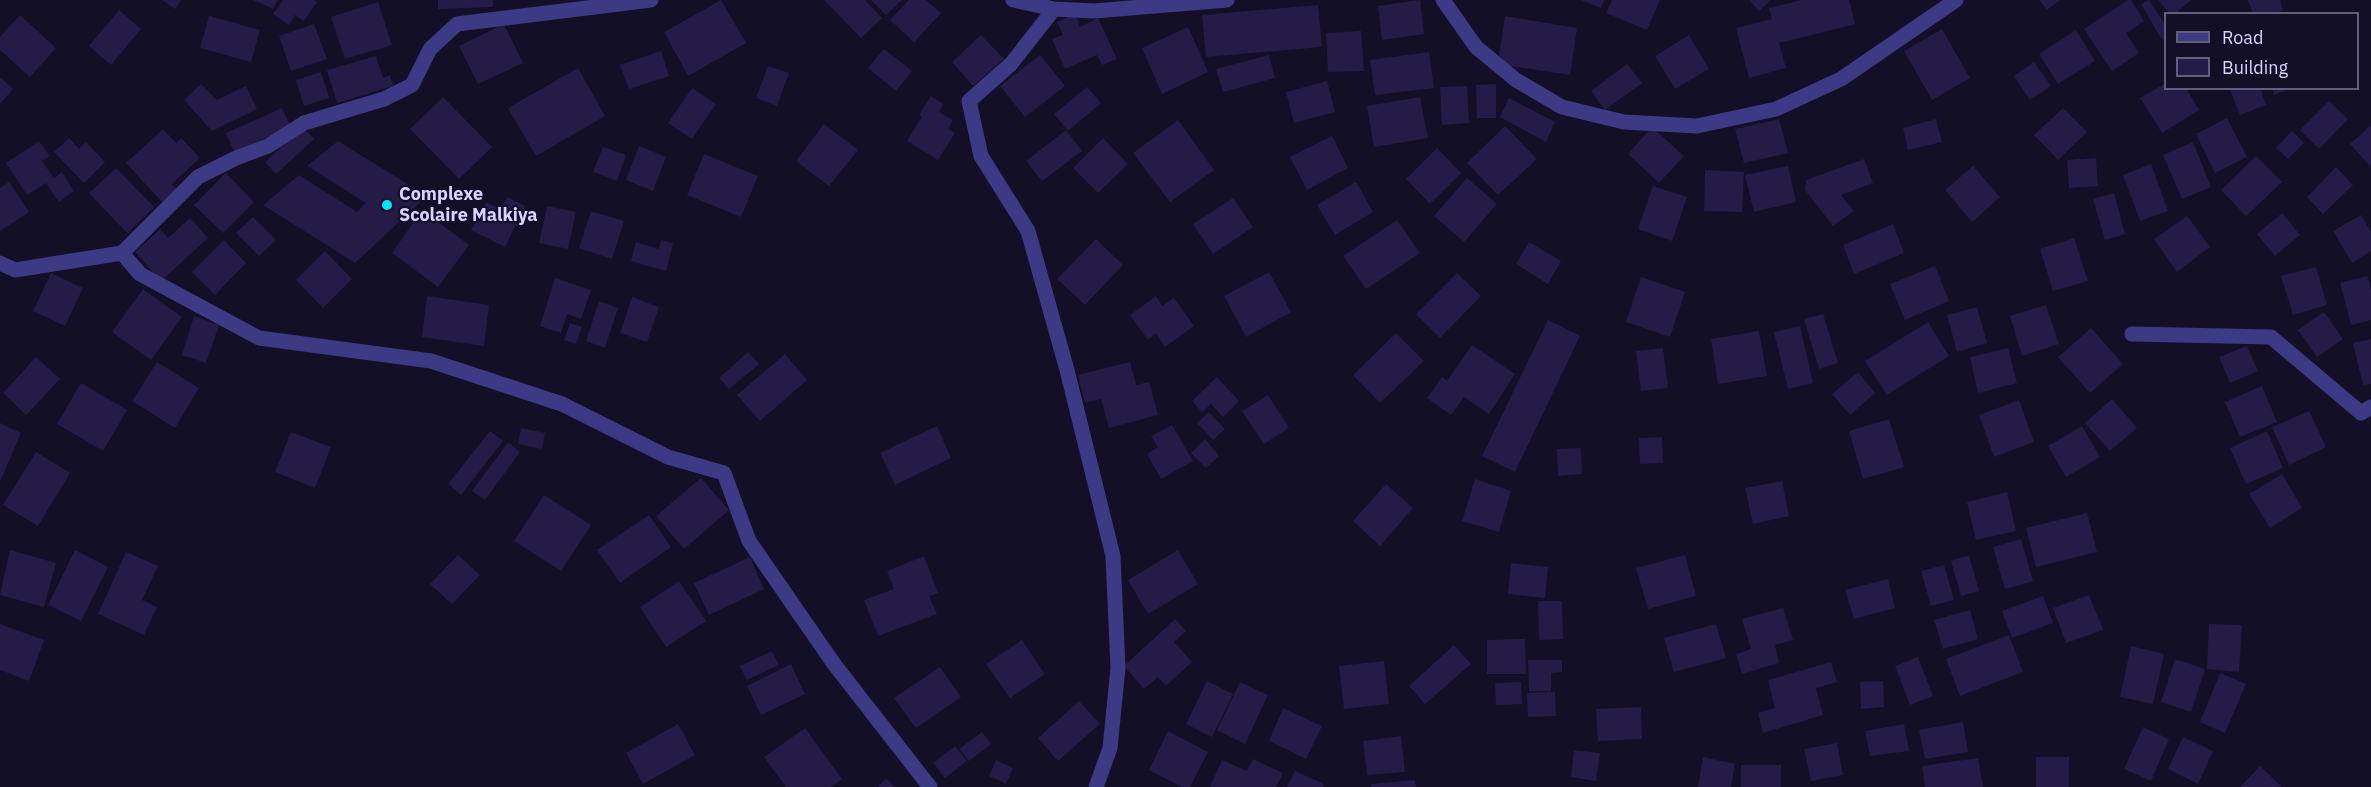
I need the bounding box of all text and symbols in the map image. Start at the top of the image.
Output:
legend [2164,12,2359,90]
text: Road [2222,26,2263,49]
text: Building [2222,56,2288,79]
place label: Complexe Scolaire Malkiya [399,184,538,226]
marker: Complexe Scolaire Malkiya [380,198,394,212]

